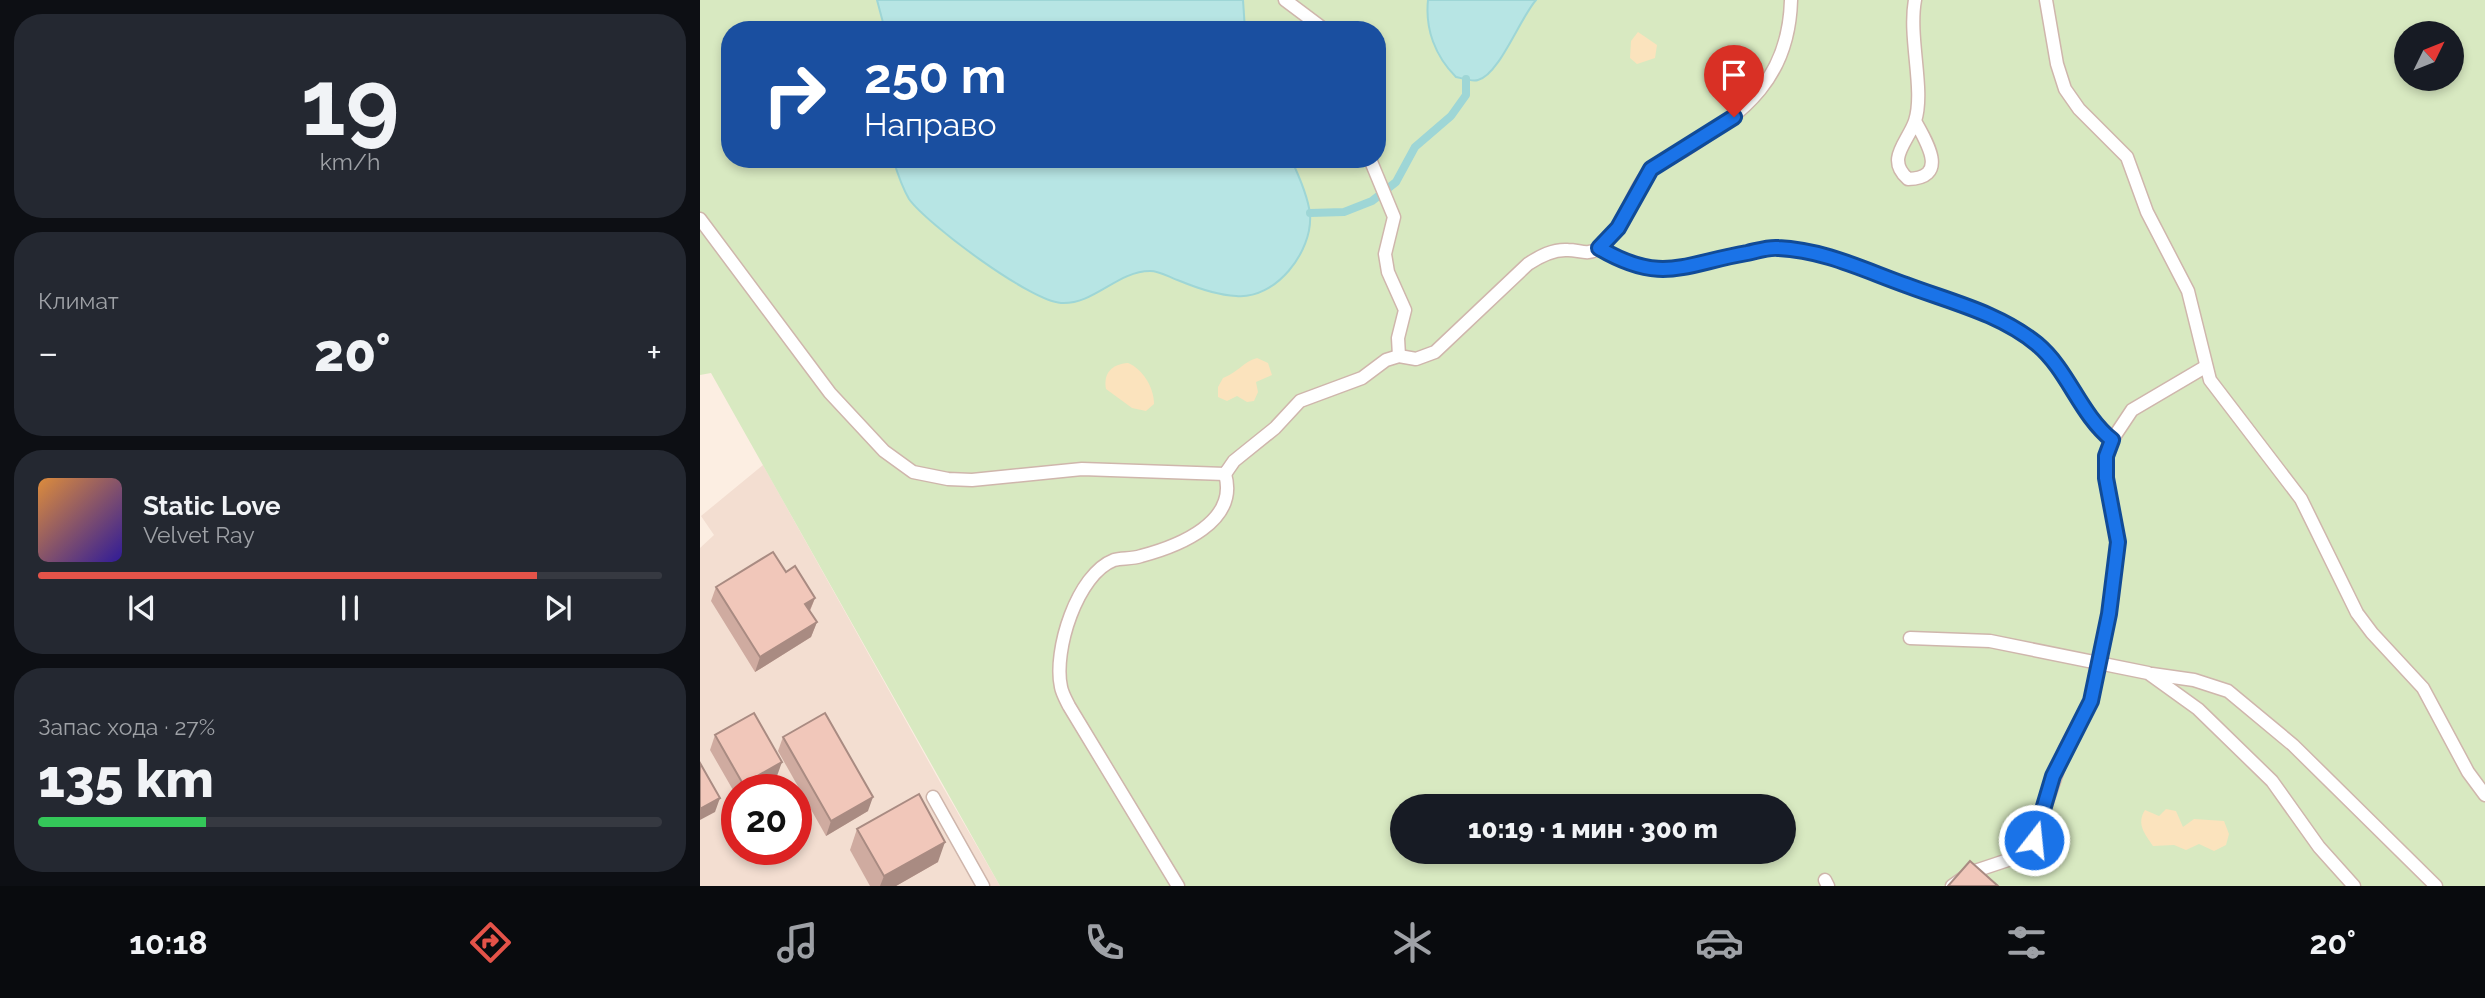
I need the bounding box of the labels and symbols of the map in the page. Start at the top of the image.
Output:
north arrow [2394,21,2464,91]
pin [1704,45,1764,117]
speed limit sign: 20 [721,774,812,865]
position arrow [1997,803,2071,877]

